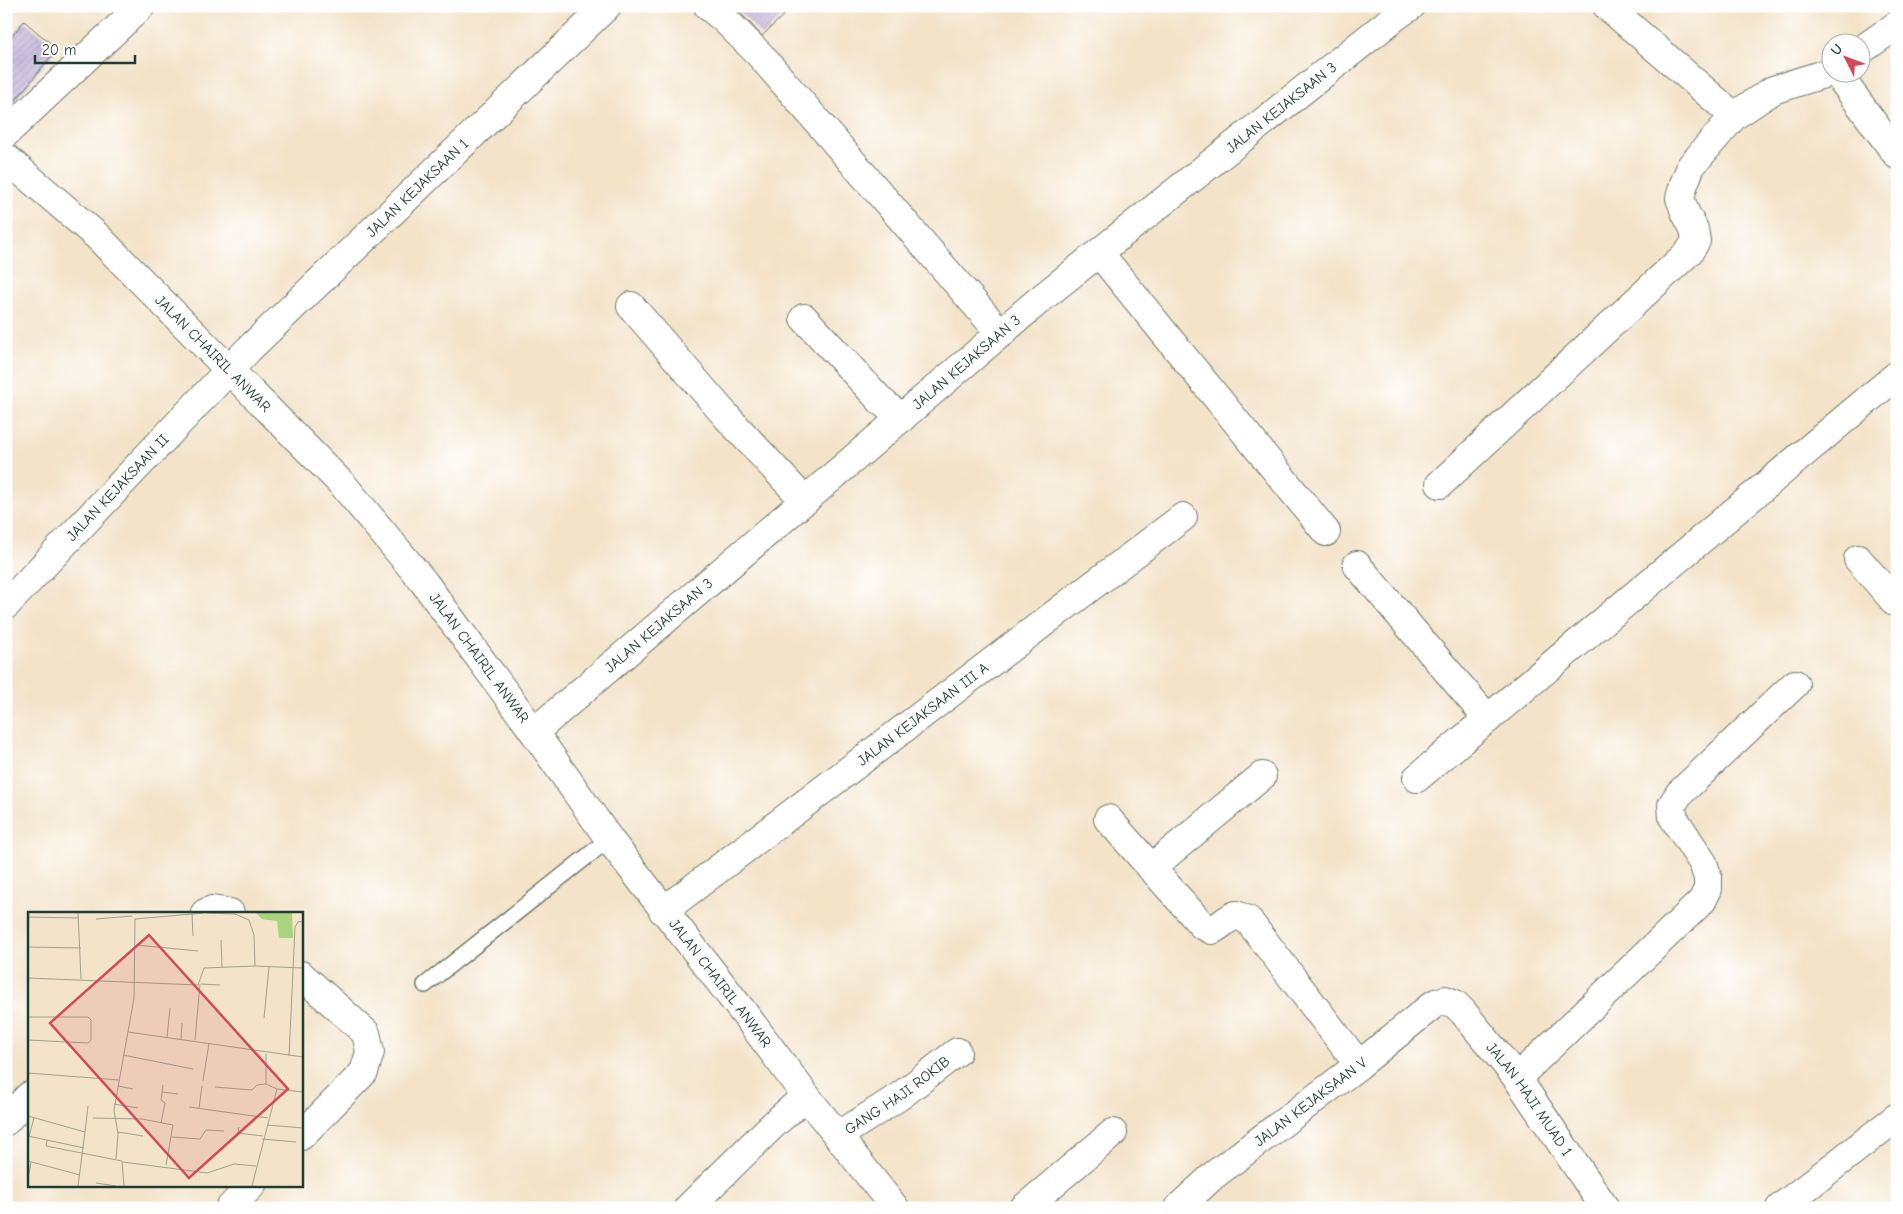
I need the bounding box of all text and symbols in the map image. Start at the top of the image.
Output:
scale bar [35,32,135,64]
north arrow [1820,32,1870,82]
text: U [1827,40,1846,59]
text: 20 m [42,41,76,59]
street label: JALAN KEJAKSAAN 3 [1222,58,1340,157]
street label: JALAN KEJAKSAAN 1 [362,135,472,241]
street label: JALAN CHAIRIL ANWAR [151,291,275,416]
street label: JALAN KEJAKSAAN 3 [909,311,1024,413]
street label: JALAN KEJAKSAAN II [63,430,173,545]
street label: JALAN KEJAKSAAN 3 [601,574,716,677]
street label: JALAN CHAIRIL ANWAR [426,589,533,726]
street label: JALAN KEJAKSAAN III A [854,658,992,770]
inset map [28,912,302,1186]
street label: JALAN CHAIRIL ANWAR [665,915,775,1051]
street label: JALAN HAJI MUAD 1 [1482,1039,1576,1160]
street label: GANG HAJI ROKIB [841,1052,953,1138]
street label: JALAN KEJAKSAAN V [1251,1053,1371,1150]

